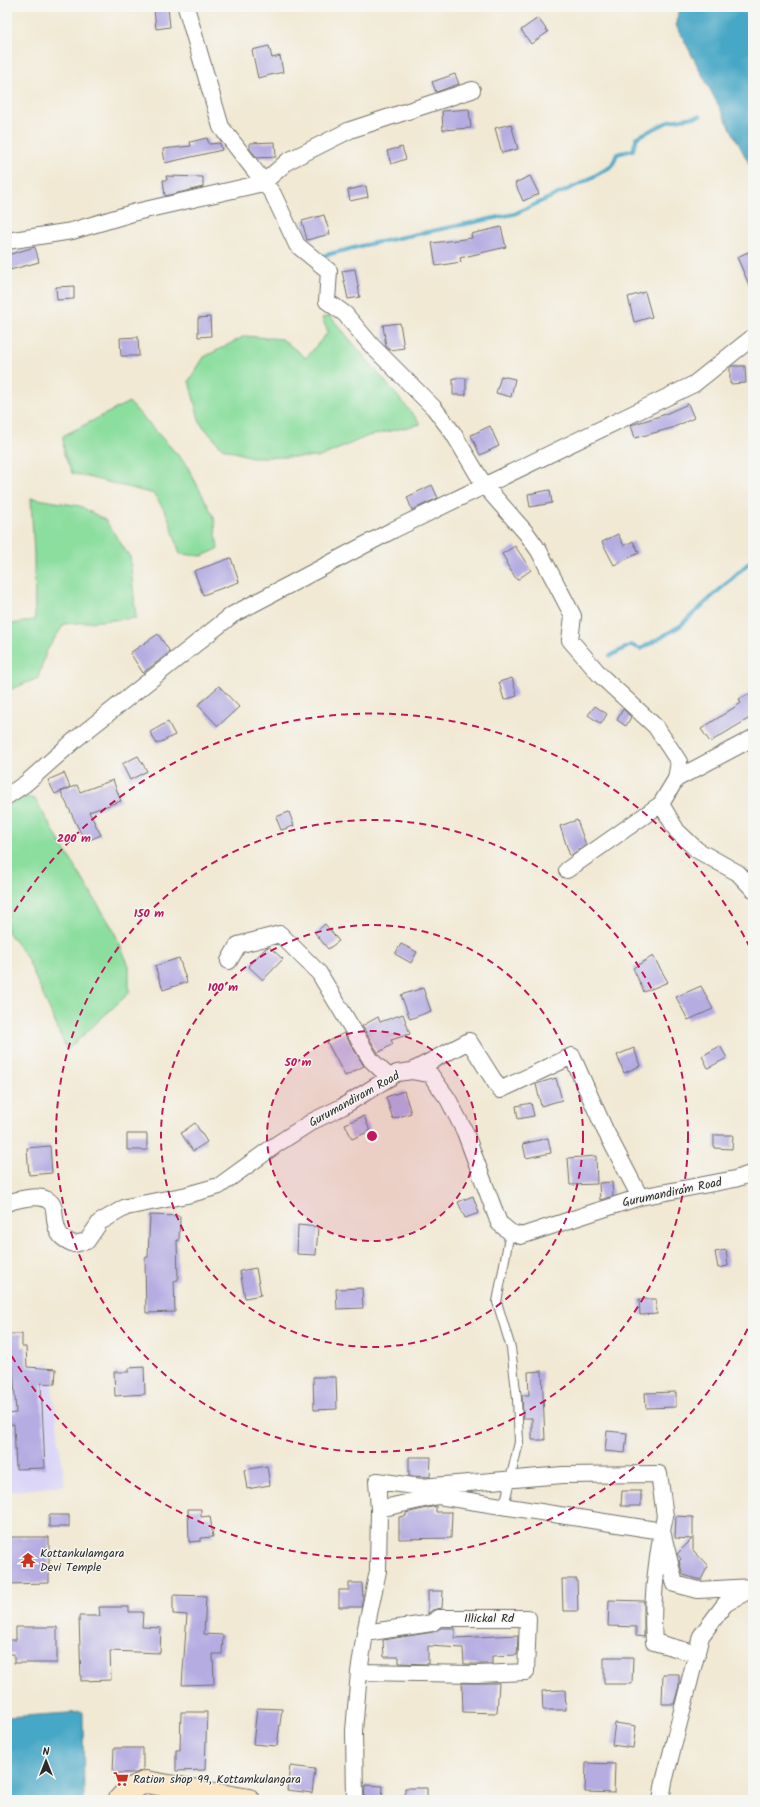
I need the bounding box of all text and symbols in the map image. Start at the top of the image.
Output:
text: 200 m [57,829,91,848]
text: 150 m [134,904,164,923]
text: 100 m [208,978,238,997]
text: 50 m [284,1053,312,1072]
street label: Gurumandiram Road [305,1066,404,1132]
centre of rings [365,1129,379,1143]
street label: Gurumandiram Road [621,1172,725,1212]
place label: Kottankulamgara Devi Temple [40,1544,125,1577]
temple icon: Kottankulamgara Devi Temple [19,1551,37,1569]
street label: Illickal Rd [464,1609,515,1628]
north arrow [26,1741,66,1781]
text: N [43,1743,50,1761]
supermarket icon: Ration shop 99, Kottamkulangara [112,1770,130,1788]
place label: Ration shop 99, Kottamkulangara [133,1770,301,1789]

